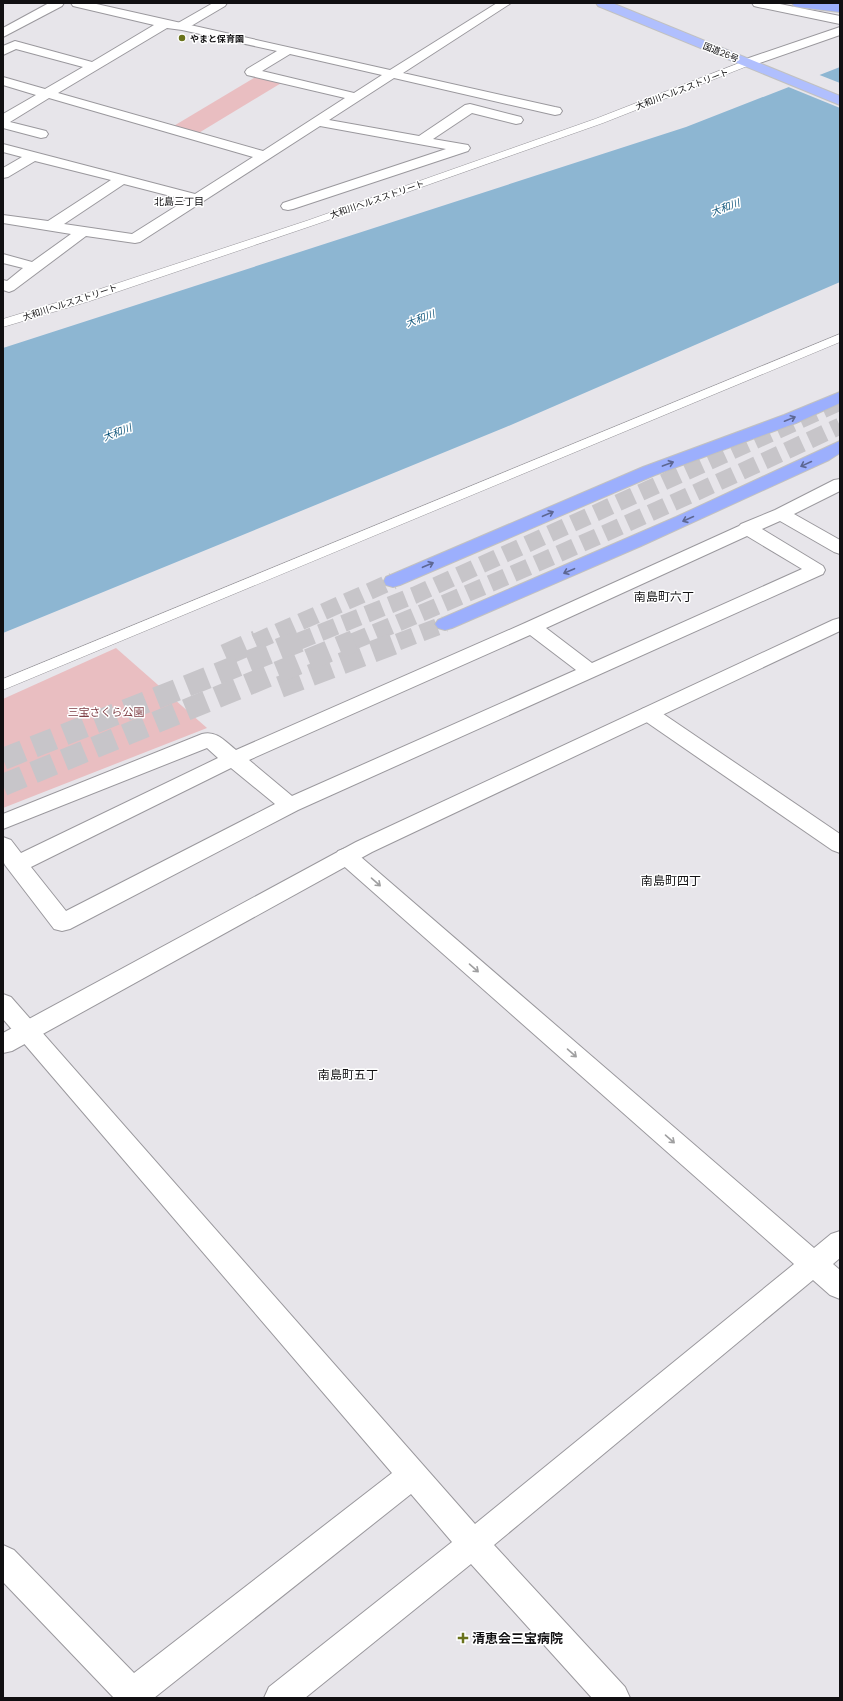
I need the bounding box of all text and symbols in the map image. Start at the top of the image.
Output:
place label: やまと保育園 [190,32,244,45]
marker: やまと保育園 [177,33,187,43]
street label: 国道26号 [701,39,741,65]
street label: 大和川ヘルスストリート [633,65,731,113]
street label: 大和川ヘルスストリート [328,177,426,221]
district label: 北島三丁目 [154,194,204,208]
water label: 大和川 [709,195,742,219]
street label: 大和川ヘルスストリート [21,281,119,323]
water label: 大和川 [404,306,437,330]
one-way arrow [783,415,795,423]
water label: 大和川 [100,420,134,444]
one-way arrow [661,460,673,468]
one-way arrow [800,461,812,468]
one-way arrow [542,510,554,518]
one-way arrow [682,516,694,523]
one-way arrow [422,561,434,569]
one-way arrow [563,568,575,576]
district label: 南島町六丁 [634,588,694,605]
park label: 三宝さくら公園 [68,704,145,719]
district label: 南島町四丁 [641,872,701,889]
one-way arrow [371,877,381,887]
one-way arrow [468,963,479,972]
one-way arrow [566,1049,577,1058]
district label: 南島町五丁 [318,1066,378,1083]
one-way arrow [664,1134,675,1143]
place label: 清恵会三宝病院 [472,1629,563,1647]
marker: 清恵会三宝病院 [457,1632,469,1644]

